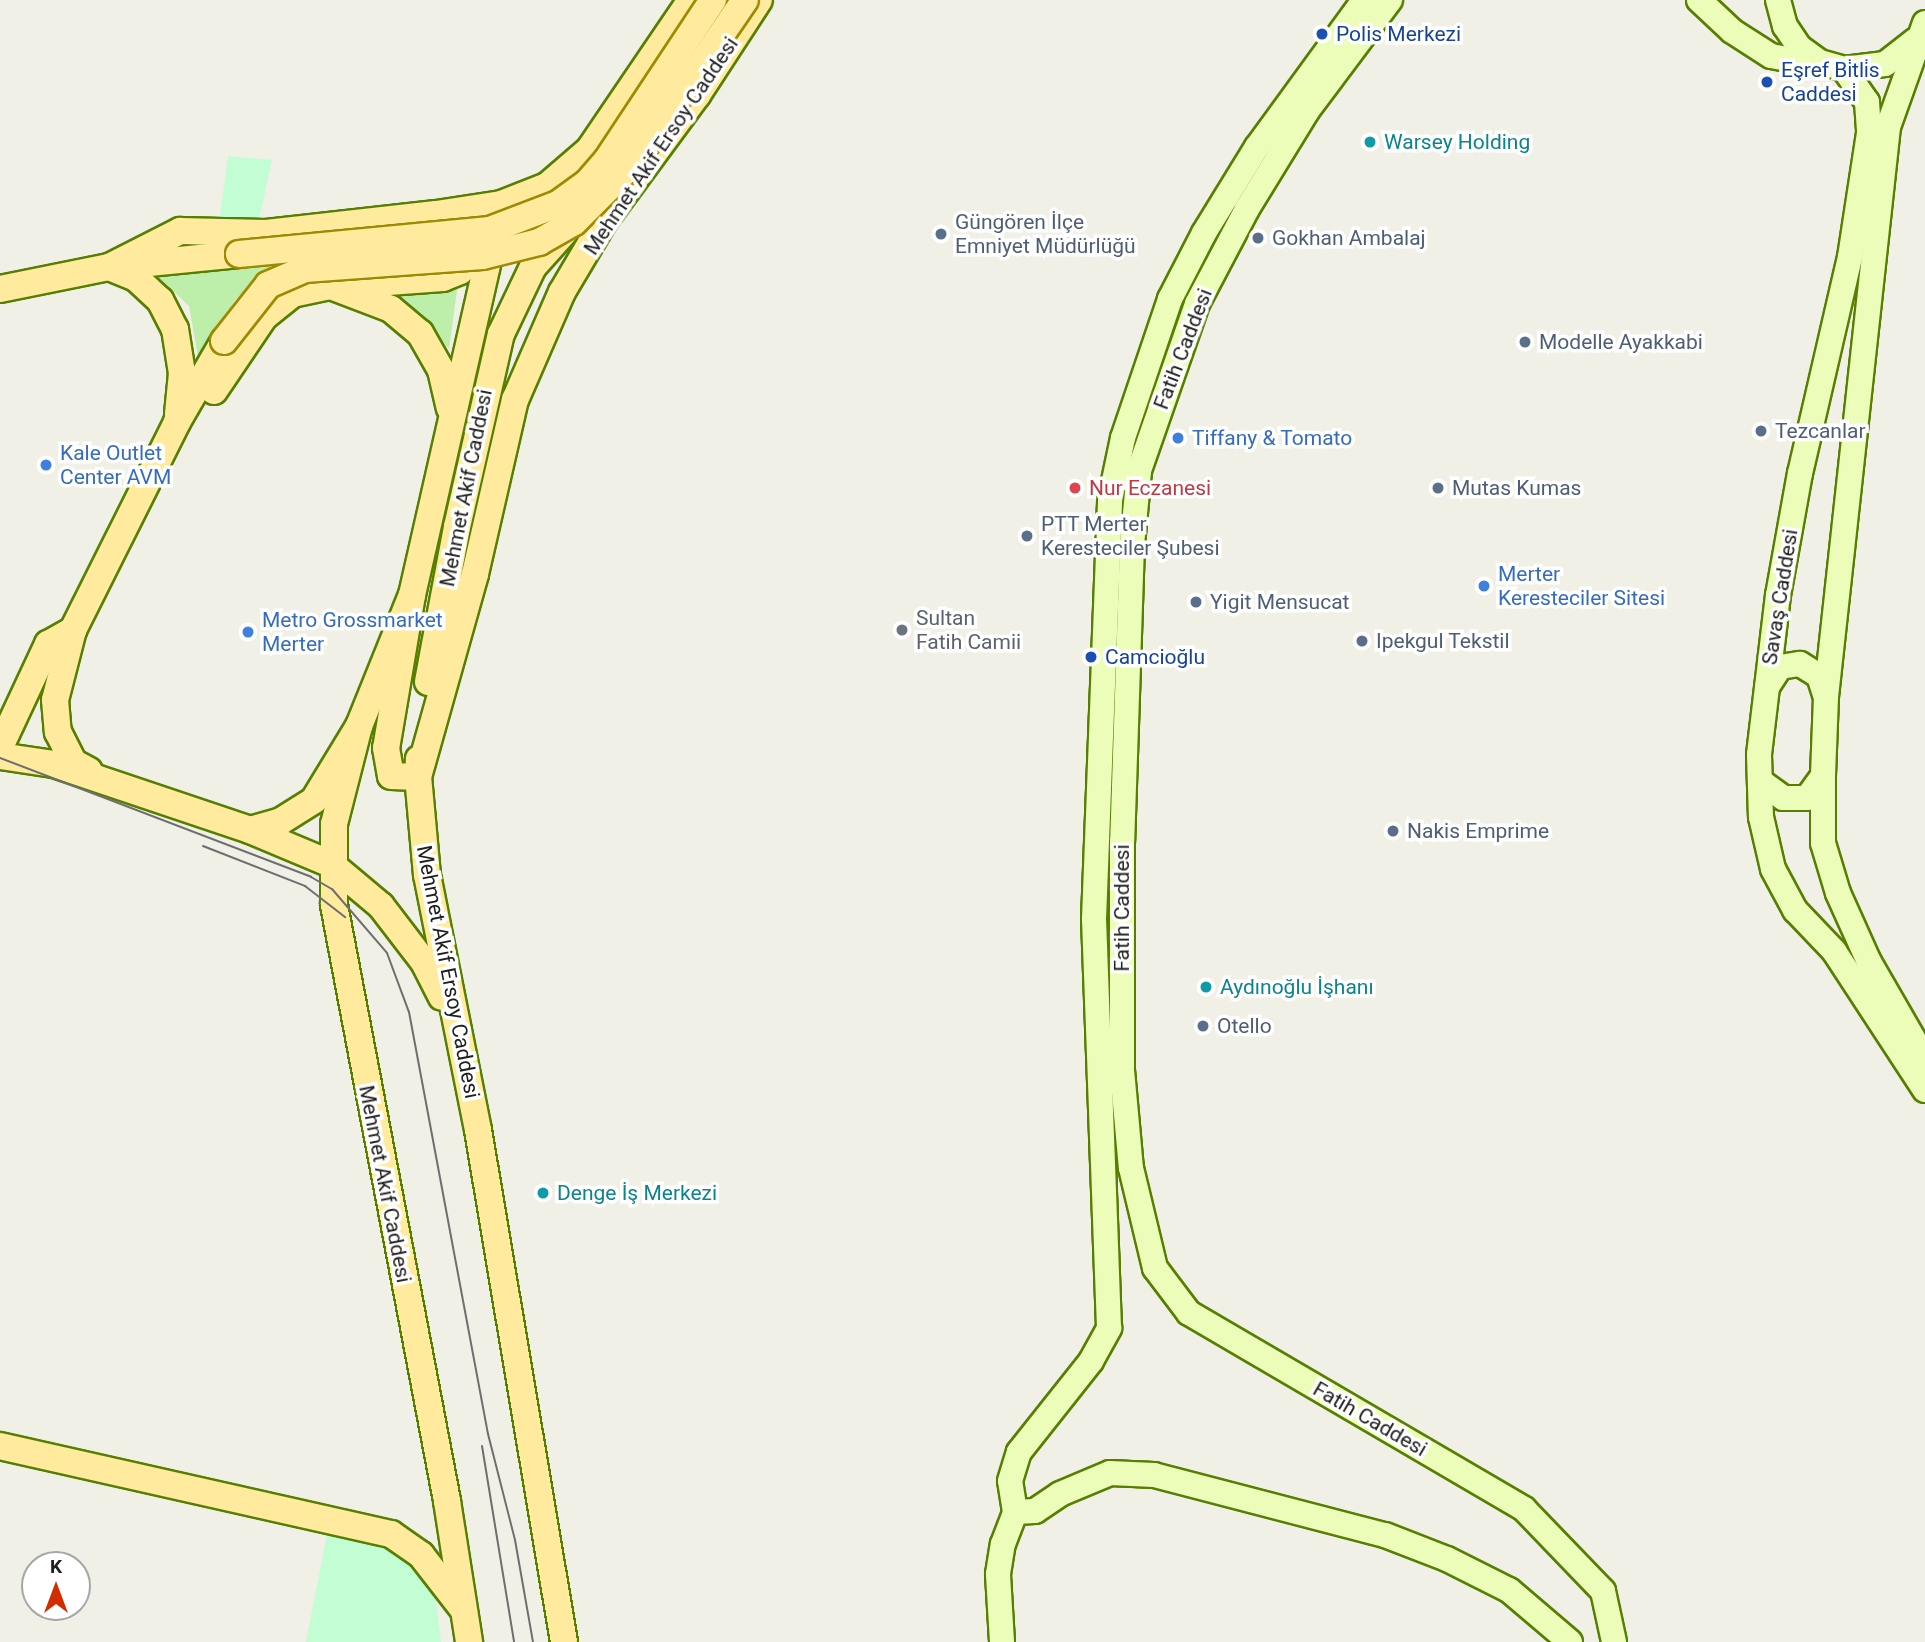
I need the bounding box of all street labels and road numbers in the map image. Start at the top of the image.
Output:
street label: Mehmet Akif Ersoy Caddesi [579,32,743,260]
street label: Fatih Caddesi [1148,285,1218,413]
street label: Mehmet Akif Caddesi [435,387,497,589]
street label: Savaş Caddesi [1757,527,1803,667]
street label: Mehmet Akif Ersoy Caddesi [411,843,485,1101]
street label: Fatih Caddesi [1109,844,1135,972]
street label: Mehmet Akif Caddesi [354,1083,416,1285]
street label: Fatih Caddesi [1309,1376,1431,1462]

